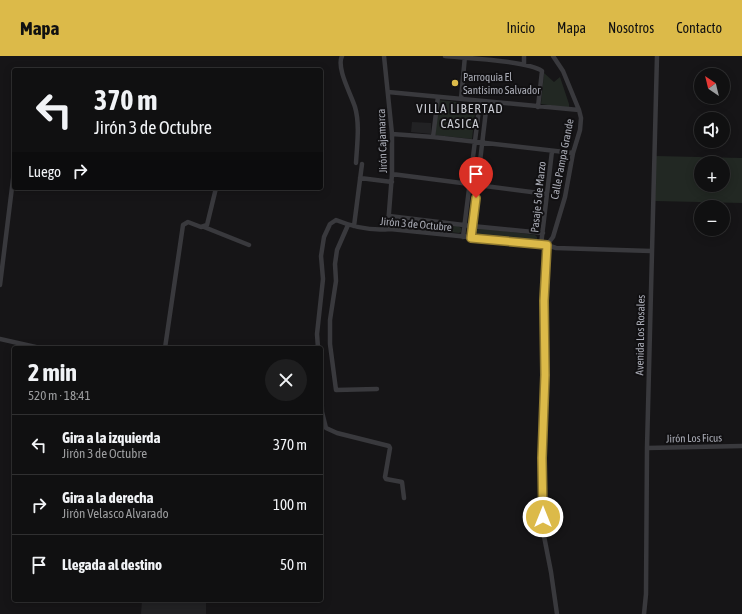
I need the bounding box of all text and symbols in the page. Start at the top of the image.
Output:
text: Mapa [20,17,59,39]
text: Inicio [506,20,535,36]
text: Mapa [557,20,586,36]
text: Nosotros [608,20,654,36]
text: Contacto [676,20,722,36]
north arrow [694,68,730,104]
map controls [694,68,730,236]
place label: Parroquia El Santísimo Salvador [463,71,541,96]
marker: Parroquia El Santísimo Salvador [450,78,460,88]
icon: left [28,84,80,136]
text: 370 m [94,84,157,116]
district label: VILLA LIBERTAD CASICA [416,101,504,131]
street label: Jirón Cajamarca [375,109,389,173]
button: sound [694,112,730,148]
text: Jirón 3 de Octubre [94,117,212,138]
street label: Calle Pampa Grande [548,118,576,200]
button: + [694,156,730,192]
pin [459,157,493,198]
icon: right [69,160,91,182]
street label: Pasaje 5 de Marzo [528,161,548,233]
text: Luego [28,163,61,180]
icon: arrive [465,163,487,185]
button: − [694,200,730,236]
street label: Jirón 3 de Octubre [380,215,452,233]
street label: Avenida Los Rosales [633,294,647,375]
text: 2 min [28,359,77,386]
button: close [265,359,307,401]
text: 520 m · 18:41 [28,388,91,403]
text: Gira a la izquierda [62,429,160,446]
street label: Jirón Los Ficus [666,432,722,444]
icon: left [28,434,50,456]
text: 370 m [273,436,307,453]
text: Jirón 3 de Octubre [62,446,147,461]
text: Gira a la derecha [62,489,153,506]
icon: right [28,494,50,516]
text: 100 m [273,496,307,513]
position arrow [522,496,564,538]
text: Jirón Velasco Alvarado [62,506,169,521]
icon: arrive [28,554,50,576]
text: Llegada al destino [62,556,162,573]
text: 50 m [280,556,307,573]

